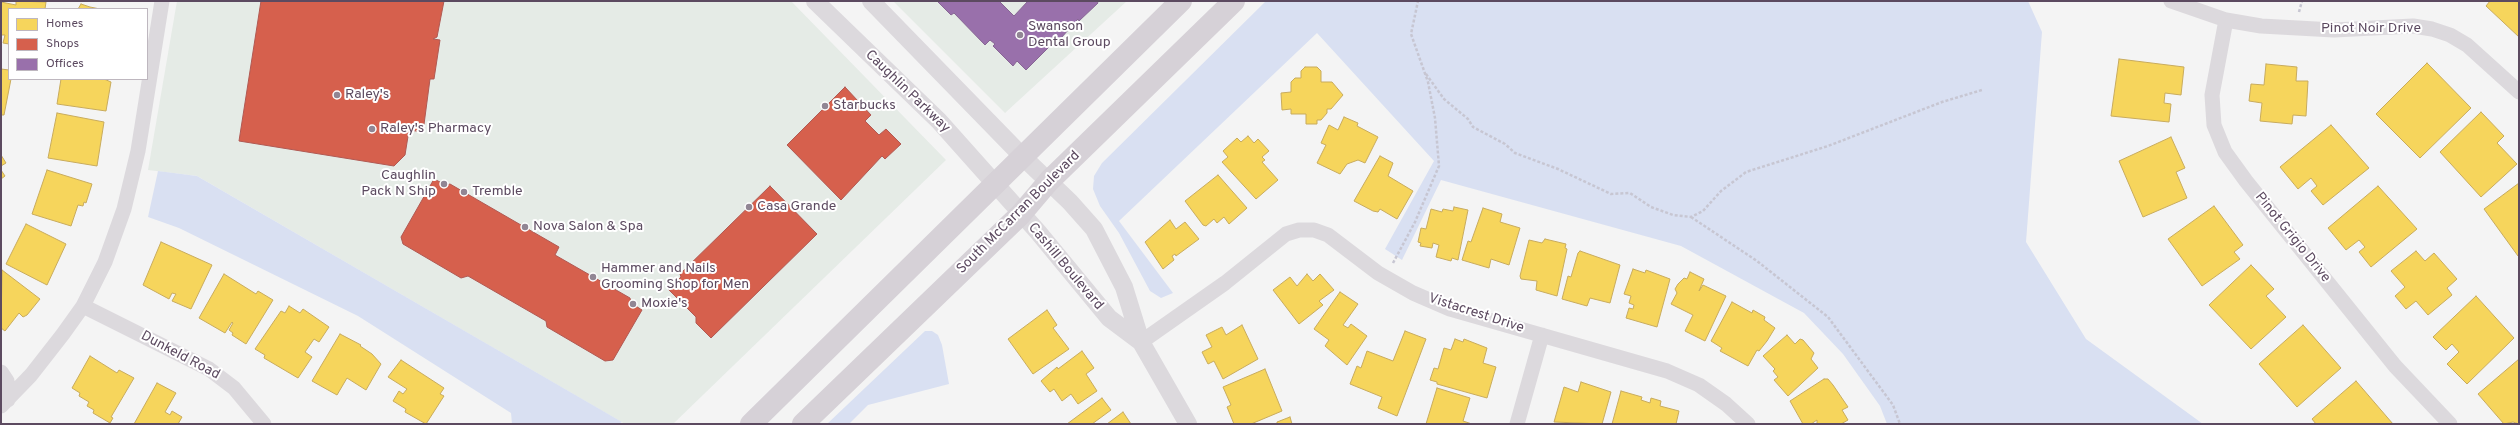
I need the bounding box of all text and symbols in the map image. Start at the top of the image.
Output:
legend [8,8,148,80]
text: Homes [46,16,83,32]
place label: Swanson Dental Group [1028,19,1111,52]
street label: Pinot Noir Drive [2321,21,2421,37]
marker: Swanson Dental Group [1015,30,1025,40]
text: Shops [46,36,79,52]
street label: Caughlin Parkway [861,47,953,137]
text: Offices [46,56,84,72]
place label: Raley's [345,87,389,103]
marker: Raley's [332,90,342,100]
place label: Starbucks [833,98,896,114]
marker: Starbucks [820,101,830,111]
place label: Raley's Pharmacy [380,121,491,137]
marker: Raley's Pharmacy [367,124,377,134]
street label: South McCarran Boulevard [954,148,1084,278]
place label: Caughlin Pack N Ship [361,168,436,200]
marker: Caughlin Pack N Ship [439,179,449,189]
place label: Tremble [472,184,523,200]
marker: Tremble [459,187,469,197]
street label: Pinot Grigio Drive [2251,190,2333,286]
place label: Casa Grande [757,199,836,215]
marker: Casa Grande [744,202,754,212]
place label: Nova Salon & Spa [533,219,643,235]
street label: Cashill Boulevard [1024,220,1106,314]
marker: Nova Salon & Spa [520,222,530,232]
place label: Hammer and Nails Grooming Shop for Men [601,261,749,294]
marker: Hammer and Nails Grooming Shop for Men [588,272,598,282]
street label: Vistacrest Drive [1426,291,1526,337]
place label: Moxie's [641,296,688,312]
marker: Moxie's [628,299,638,309]
street label: Dunkeld Road [138,328,222,384]

